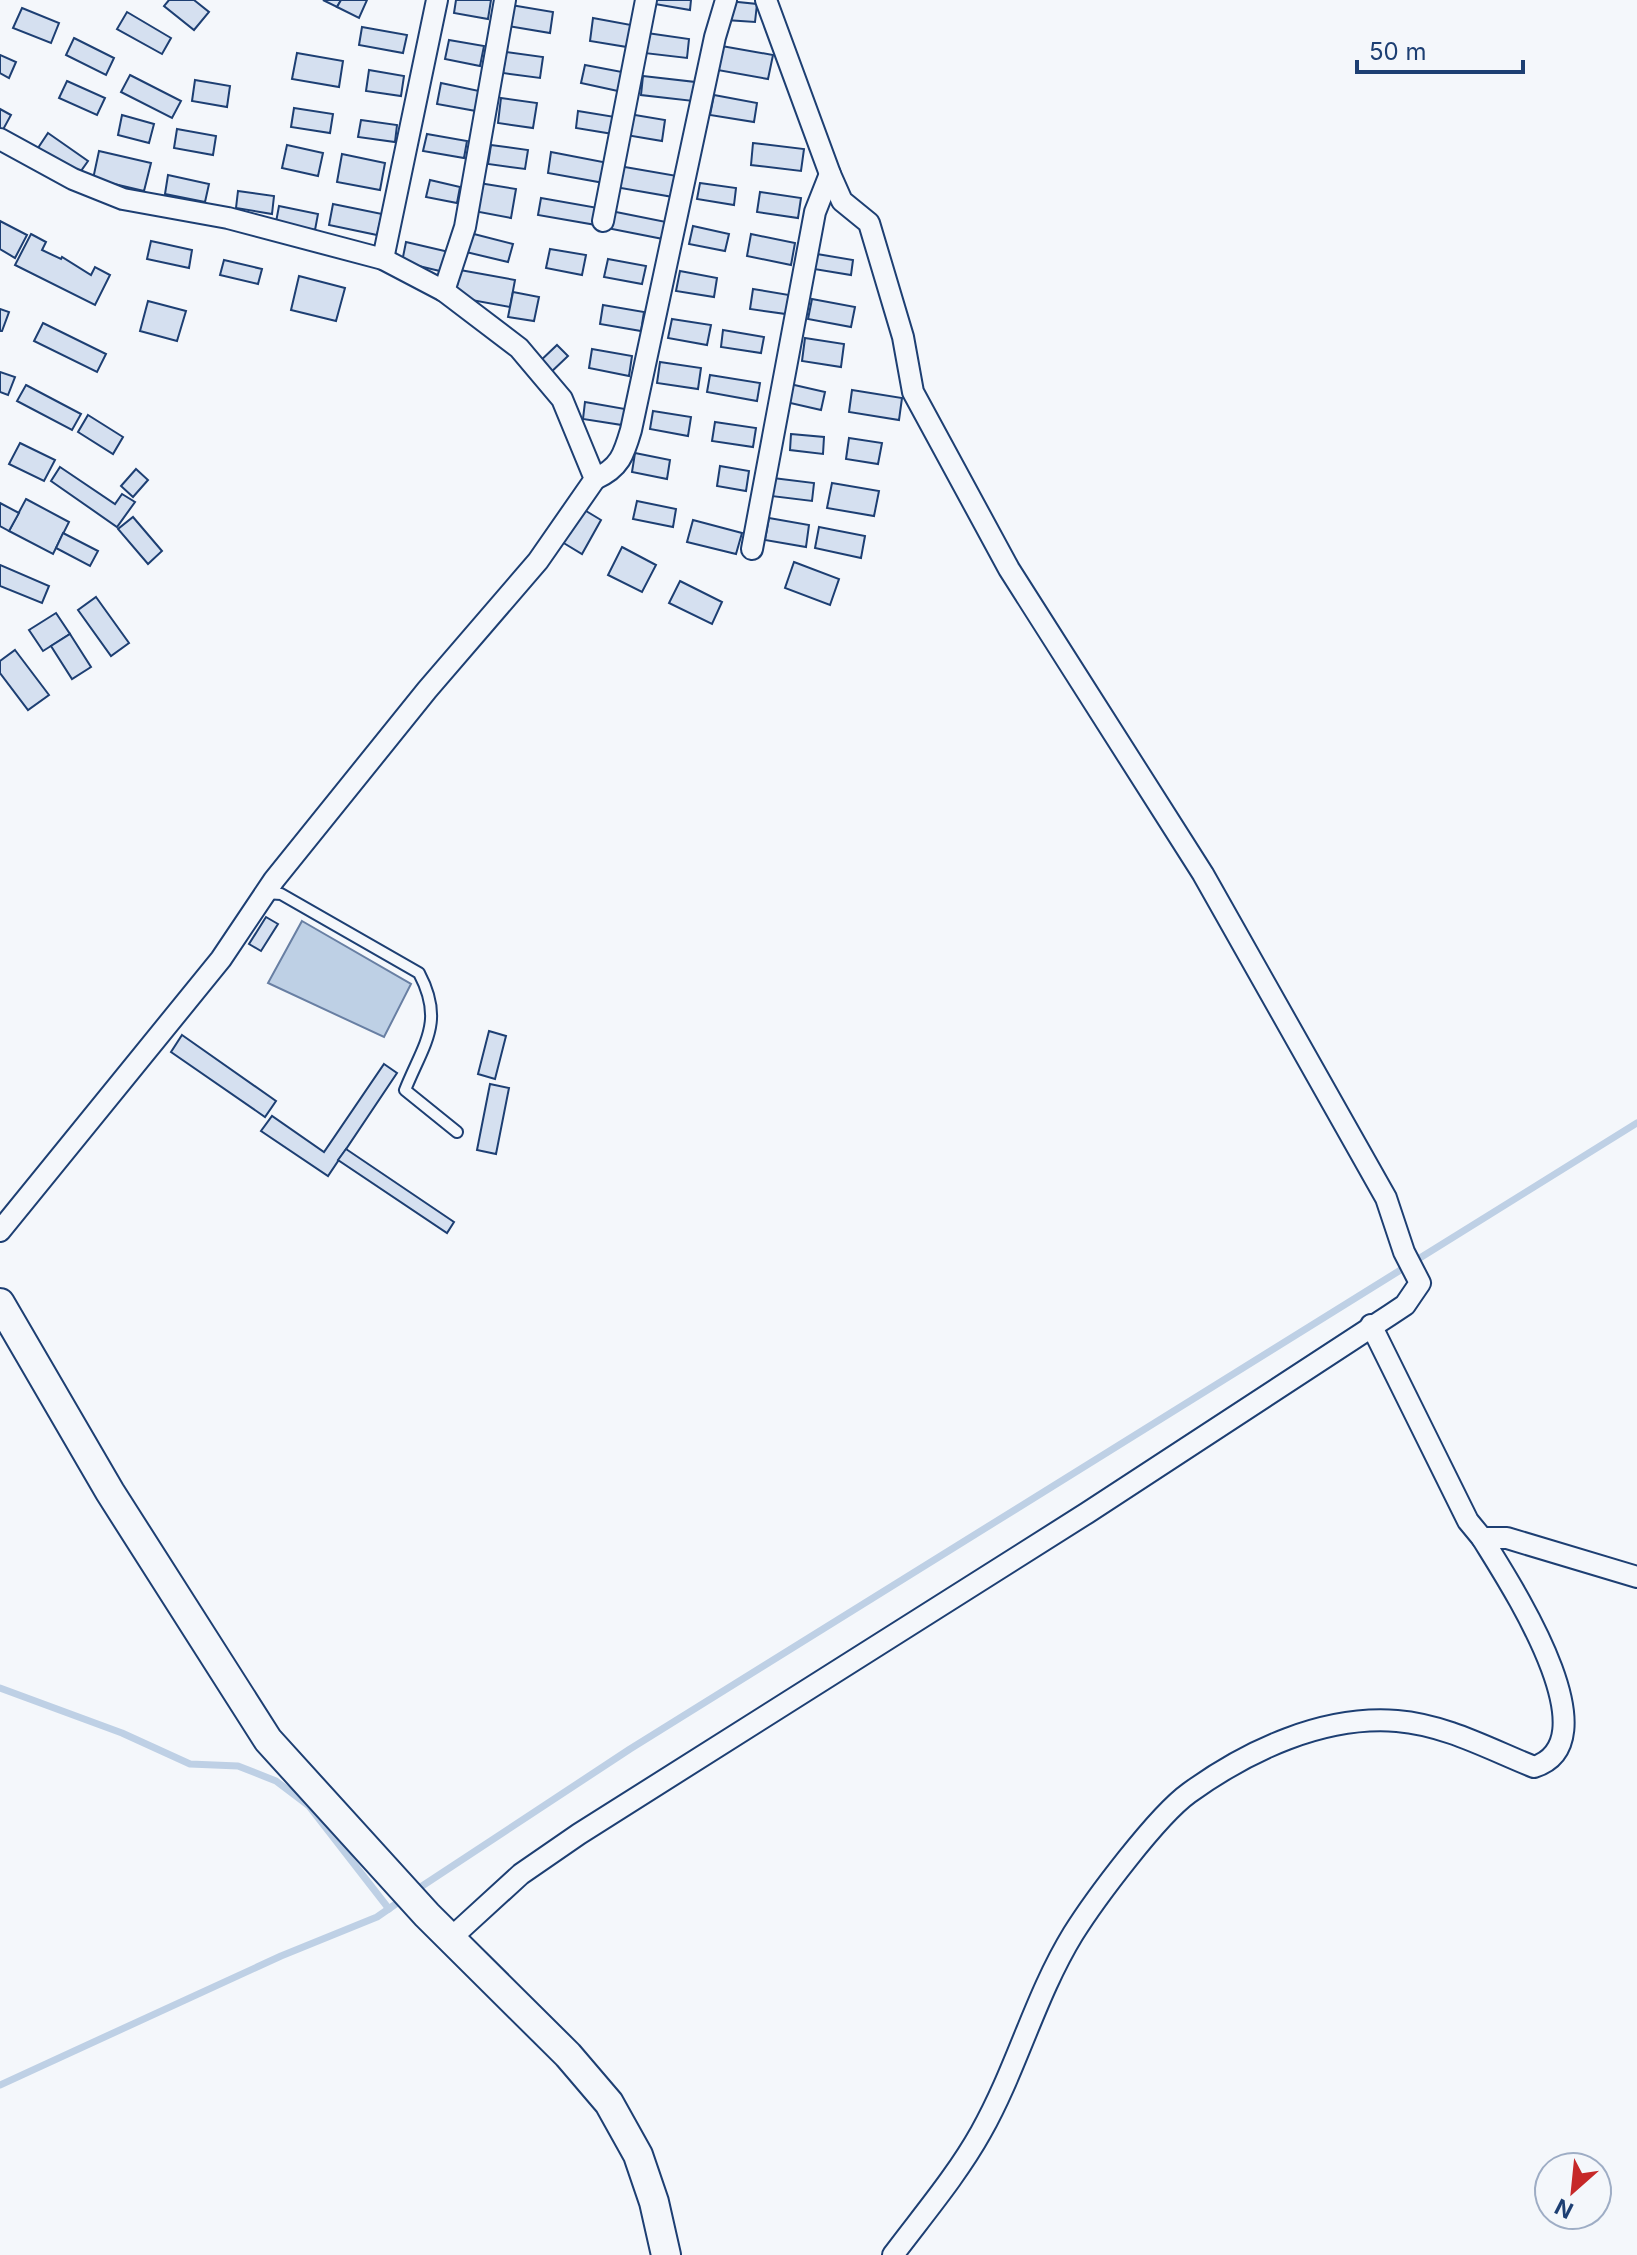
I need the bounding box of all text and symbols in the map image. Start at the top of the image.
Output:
scale bar [1357,24,1523,74]
text: 50 m [1369,37,1427,66]
north arrow [1533,2151,1613,2231]
text: N [1551,2193,1577,2224]

